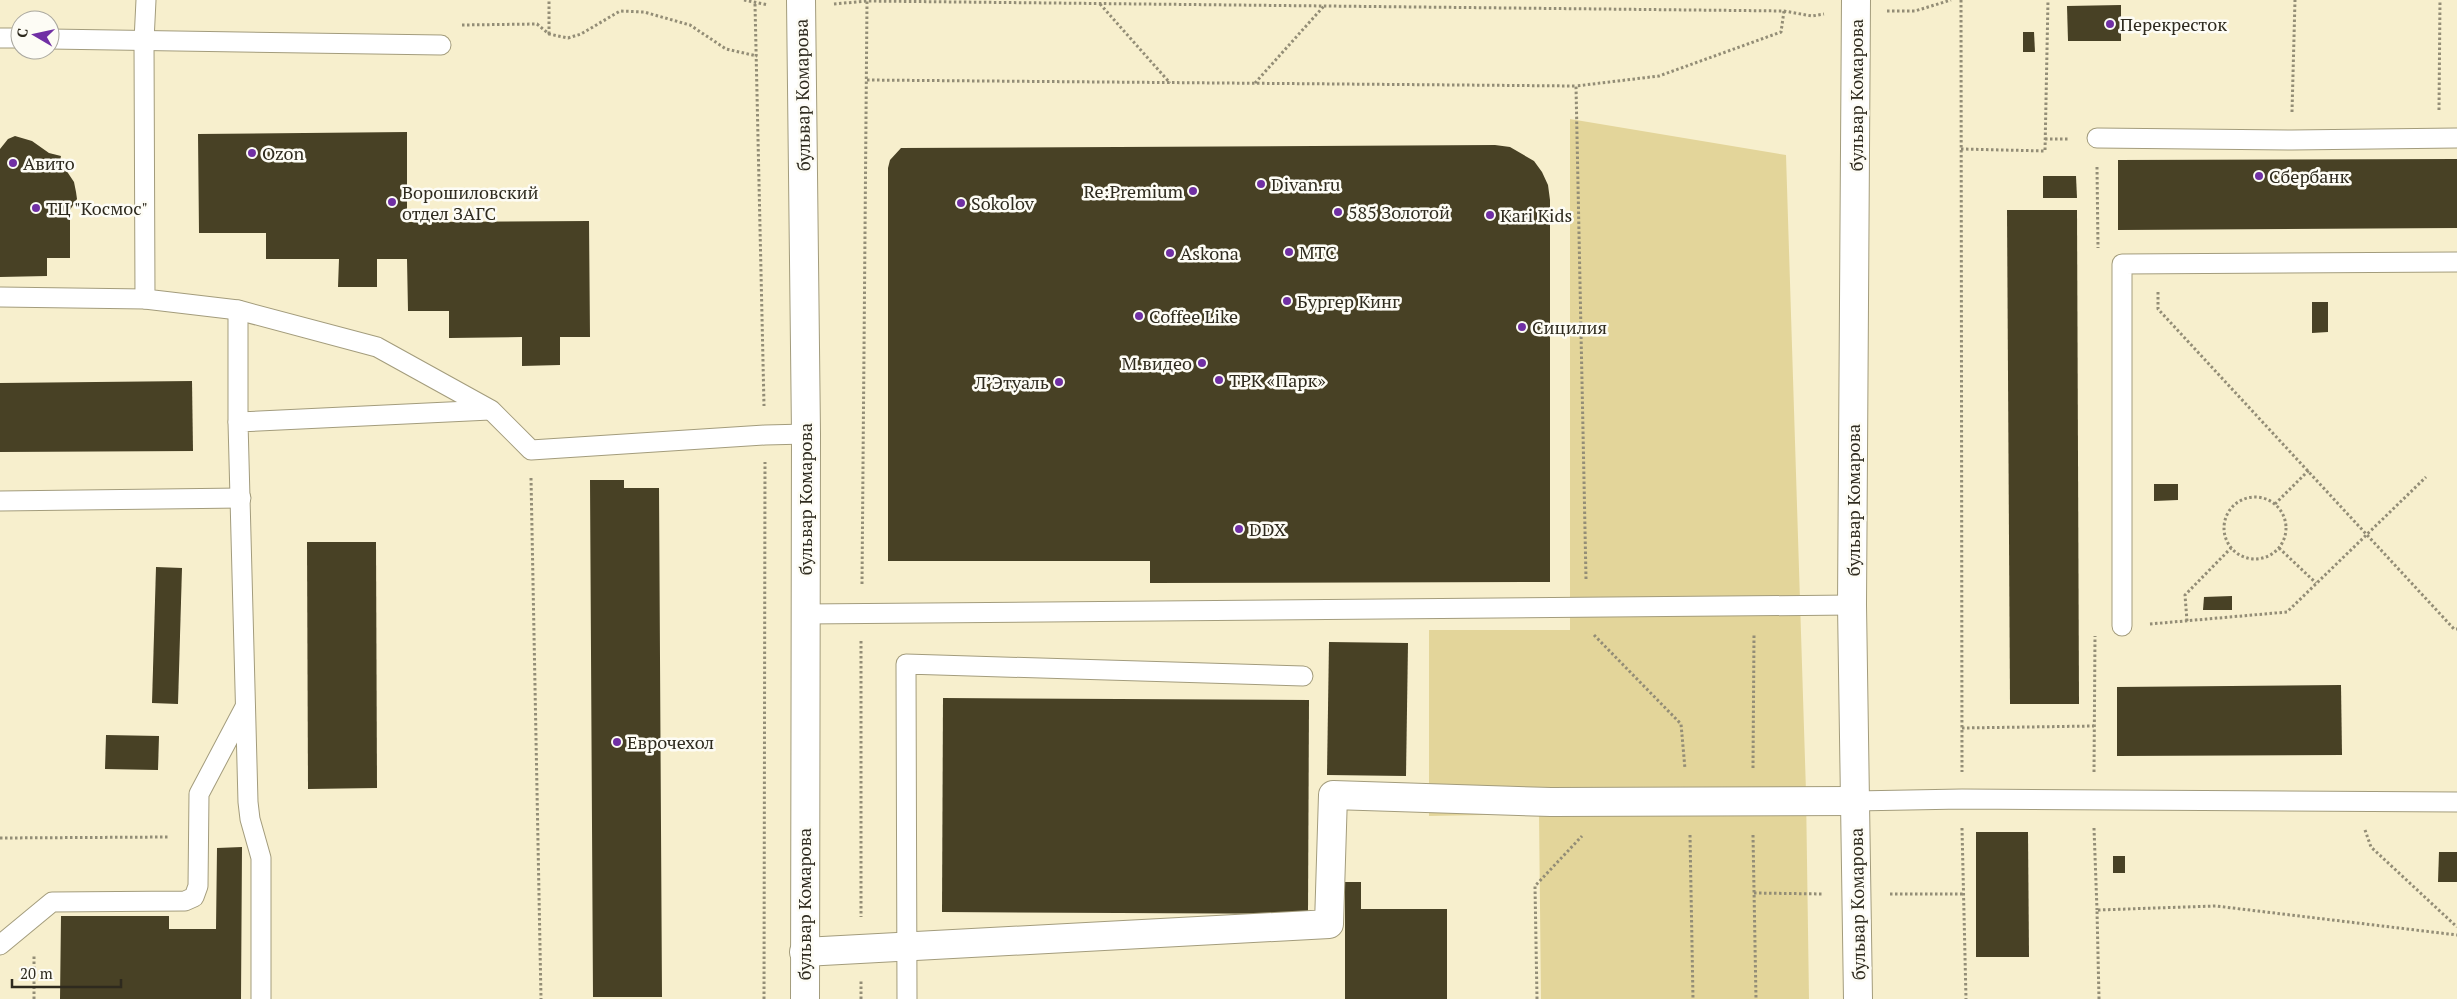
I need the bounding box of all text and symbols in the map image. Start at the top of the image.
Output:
north arrow [10,10,60,60]
place label: Перекресток [2120,12,2227,36]
marker: Перекресток [2104,18,2116,30]
street label: бульвар Комарова [789,19,815,171]
street label: бульвар Комарова [1844,19,1868,171]
text: С [12,27,32,39]
place label: Ozon [262,141,305,165]
marker: Ozon [246,147,258,159]
place label: Авито [23,151,75,175]
marker: Авито [7,157,19,169]
place label: Сбербанк [2269,164,2349,188]
marker: Сбербанк [2253,170,2265,182]
place label: Divan.ru [1271,172,1340,196]
marker: Divan.ru [1255,178,1267,190]
place label: Re:Premium [1083,179,1183,203]
place label: Ворошиловский отдел ЗАГС [402,180,539,225]
marker: Re:Premium [1187,185,1199,197]
place label: Sokolov [971,191,1035,215]
place label: ТЦ "Космос" [46,196,148,220]
marker: Ворошиловский отдел ЗАГС [386,196,398,208]
marker: Sokolov [955,197,967,209]
place label: 585 Золотой [1348,200,1450,224]
marker: ТЦ "Космос" [30,202,42,214]
place label: Kari Kids [1500,203,1572,227]
marker: 585 Золотой [1332,206,1344,218]
marker: Kari Kids [1484,209,1496,221]
place label: МТС [1299,240,1337,264]
place label: Askona [1180,241,1239,265]
marker: МТС [1283,246,1295,258]
marker: Askona [1164,247,1176,259]
place label: Бургер Кинг [1297,289,1400,313]
marker: Бургер Кинг [1281,295,1293,307]
place label: Coffee Like [1149,304,1238,328]
marker: Coffee Like [1133,310,1145,322]
place label: Сицилия [1532,315,1607,339]
marker: Сицилия [1516,321,1528,333]
place label: М.видео [1122,351,1192,375]
marker: М.видео [1196,357,1208,369]
place label: ТРК «Парк» [1229,368,1326,392]
place label: Л’Этуаль [974,370,1049,394]
marker: ТРК «Парк» [1213,374,1225,386]
marker: Л’Этуаль [1053,376,1065,388]
street label: бульвар Комарова [793,423,817,575]
street label: бульвар Комарова [1841,424,1865,576]
place label: DDX [1249,517,1286,541]
marker: DDX [1233,523,1245,535]
place label: Еврочехол [627,730,714,754]
marker: Еврочехол [611,736,623,748]
street label: бульвар Комарова [792,828,816,980]
street label: бульвар Комарова [1844,828,1870,980]
scale bar [12,956,121,988]
text: 20 m [20,963,53,983]

